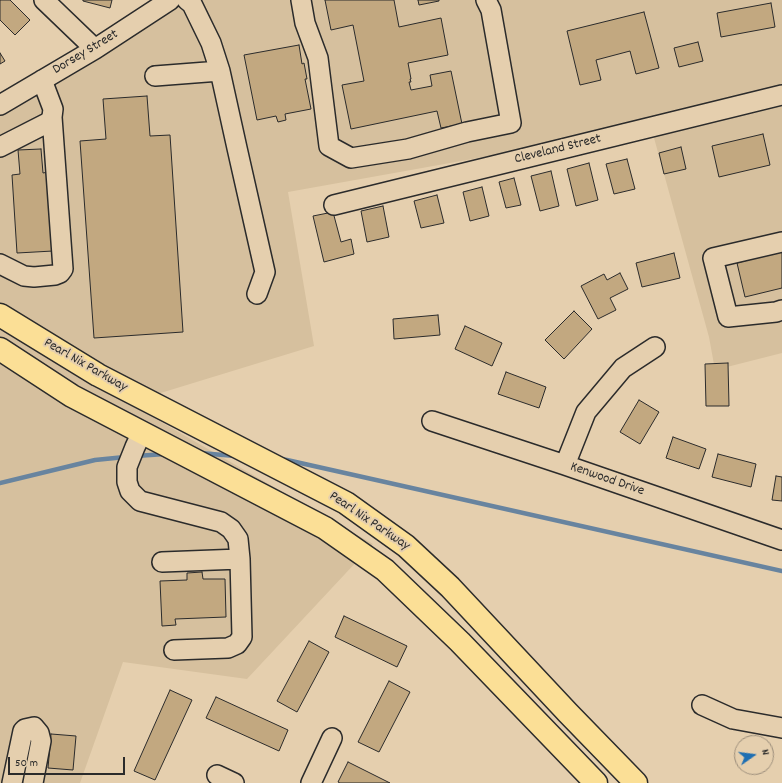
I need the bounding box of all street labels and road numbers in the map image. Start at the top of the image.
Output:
street label: Dorsey Street [50,27,122,79]
street label: Cleveland Street [513,131,603,169]
street label: Pearl Nix Parkway [40,335,130,397]
street label: Kenwood Drive [568,459,646,501]
street label: Pearl Nix Parkway [325,489,413,555]

